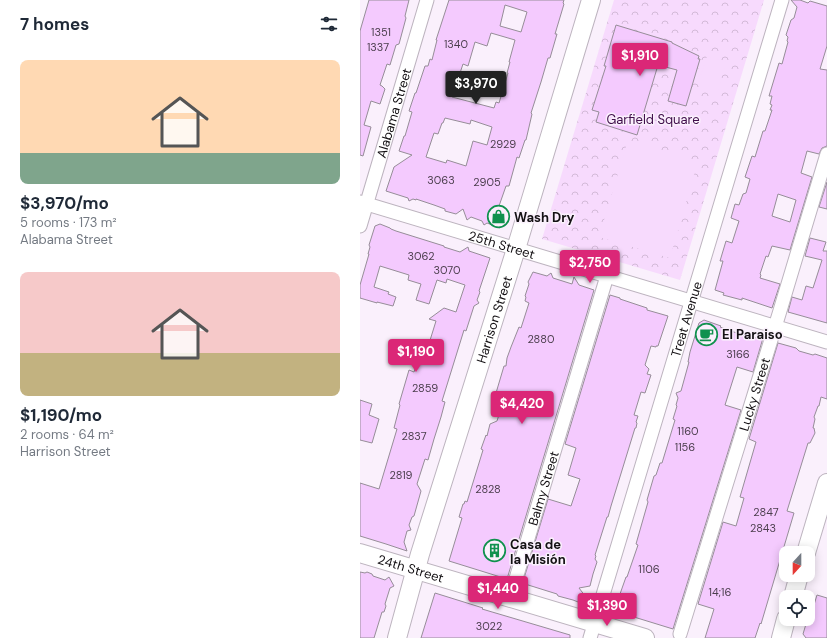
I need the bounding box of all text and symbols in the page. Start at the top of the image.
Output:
text: 7 homes [20,13,89,35]
icon: filters [318,13,340,35]
house number: 1351 [371,25,391,39]
house number: 1340 [444,37,468,51]
house number: 1337 [367,40,389,54]
pin: $1,910 [607,43,673,77]
text: $1,910 [621,47,659,64]
street label: Alabama Street [372,66,415,160]
pin: $3,970 [443,71,509,105]
text: $3,970 [454,75,498,92]
icon: home [144,86,216,158]
park label: Garfield Square [606,111,700,128]
house number: 2929 [490,137,516,151]
house number: 3063 [427,173,455,187]
house number: 2905 [473,175,501,189]
text: $3,970/mo [20,192,109,214]
shop icon: Wash Dry [485,204,511,230]
place label: Wash Dry [514,209,575,226]
text: 5 rooms · 173 m² [20,214,117,231]
street label: 25th Street [467,227,537,262]
text: Alabama Street [20,231,113,248]
house number: 3062 [408,249,434,263]
pin: $2,750 [557,250,623,284]
text: $2,750 [569,254,611,271]
house number: 3070 [433,263,461,277]
street label: Harrison Street [472,274,516,365]
street label: Treat Avenue [667,279,705,359]
icon: home [144,298,216,370]
cafe icon: El Paraiso [694,321,720,347]
place label: El Paraiso [722,326,783,343]
house number: 2880 [527,332,555,346]
pin: $1,190 [383,339,449,373]
text: $1,190 [397,343,435,360]
house number: 3166 [726,347,750,361]
street label: Lucky Street [735,355,774,433]
house number: 2859 [412,381,438,395]
pin: $4,420 [489,391,555,425]
text: $4,420 [500,395,544,412]
text: $1,190/mo [20,404,102,426]
house number: 1160 [677,424,699,438]
text: 2 rooms · 64 m² [20,426,114,443]
house number: 2837 [401,429,427,443]
house number: 1156 [675,440,695,454]
text: Harrison Street [20,443,111,460]
street label: Balmy Street [524,449,562,528]
house number: 2819 [390,468,413,482]
house number: 2828 [475,482,501,496]
house number: 2847 [753,505,779,519]
house number: 2843 [750,521,776,535]
place label: Casa de la Misión [510,536,566,568]
building icon: Casa de la Misión [482,538,508,564]
north arrow [779,546,815,582]
map controls [779,546,815,626]
street label: 24th Street [376,550,446,586]
house number: 1106 [638,562,660,576]
pin: $1,440 [465,576,531,610]
text: $1,440 [477,580,519,597]
house number: 14;16 [709,585,732,599]
button: locate [779,590,815,626]
pin: $1,390 [574,593,640,627]
text: $1,390 [587,597,627,614]
house number: 3022 [476,619,502,633]

